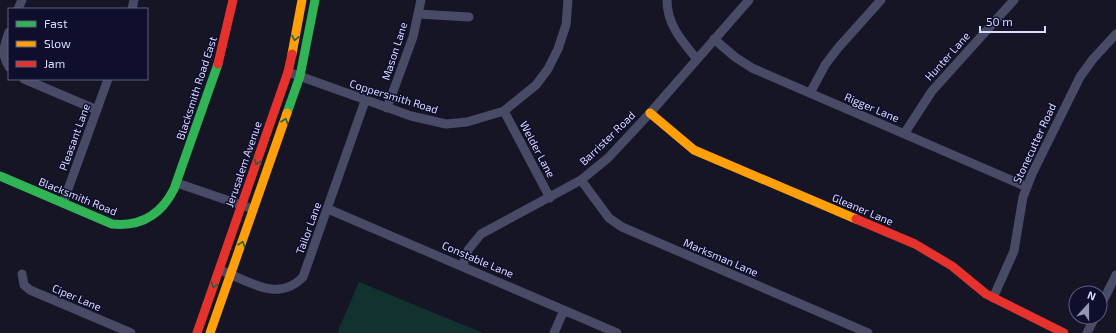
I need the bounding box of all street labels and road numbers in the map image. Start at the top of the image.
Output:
street label: Mason Lane [378,20,410,82]
street label: Hunter Lane [922,29,972,83]
street label: Blacksmith Road East [173,35,219,141]
street label: Coppersmith Road [348,76,440,116]
street label: Rigger Lane [843,90,901,124]
street label: Stonecutter Road [1010,101,1058,185]
street label: Pleasant Lane [56,102,92,172]
street label: Barrister Road [577,108,637,168]
street label: Welder Lane [518,118,558,180]
street label: Jerusalem Avenue [222,119,264,209]
street label: Blacksmith Road [37,174,119,218]
street label: Gleaner Lane [831,190,896,228]
street label: Tailor Lane [293,200,323,256]
street label: Marksman Lane [682,235,760,279]
street label: Constable Lane [440,238,516,280]
street label: Ciper Lane [51,281,104,313]

